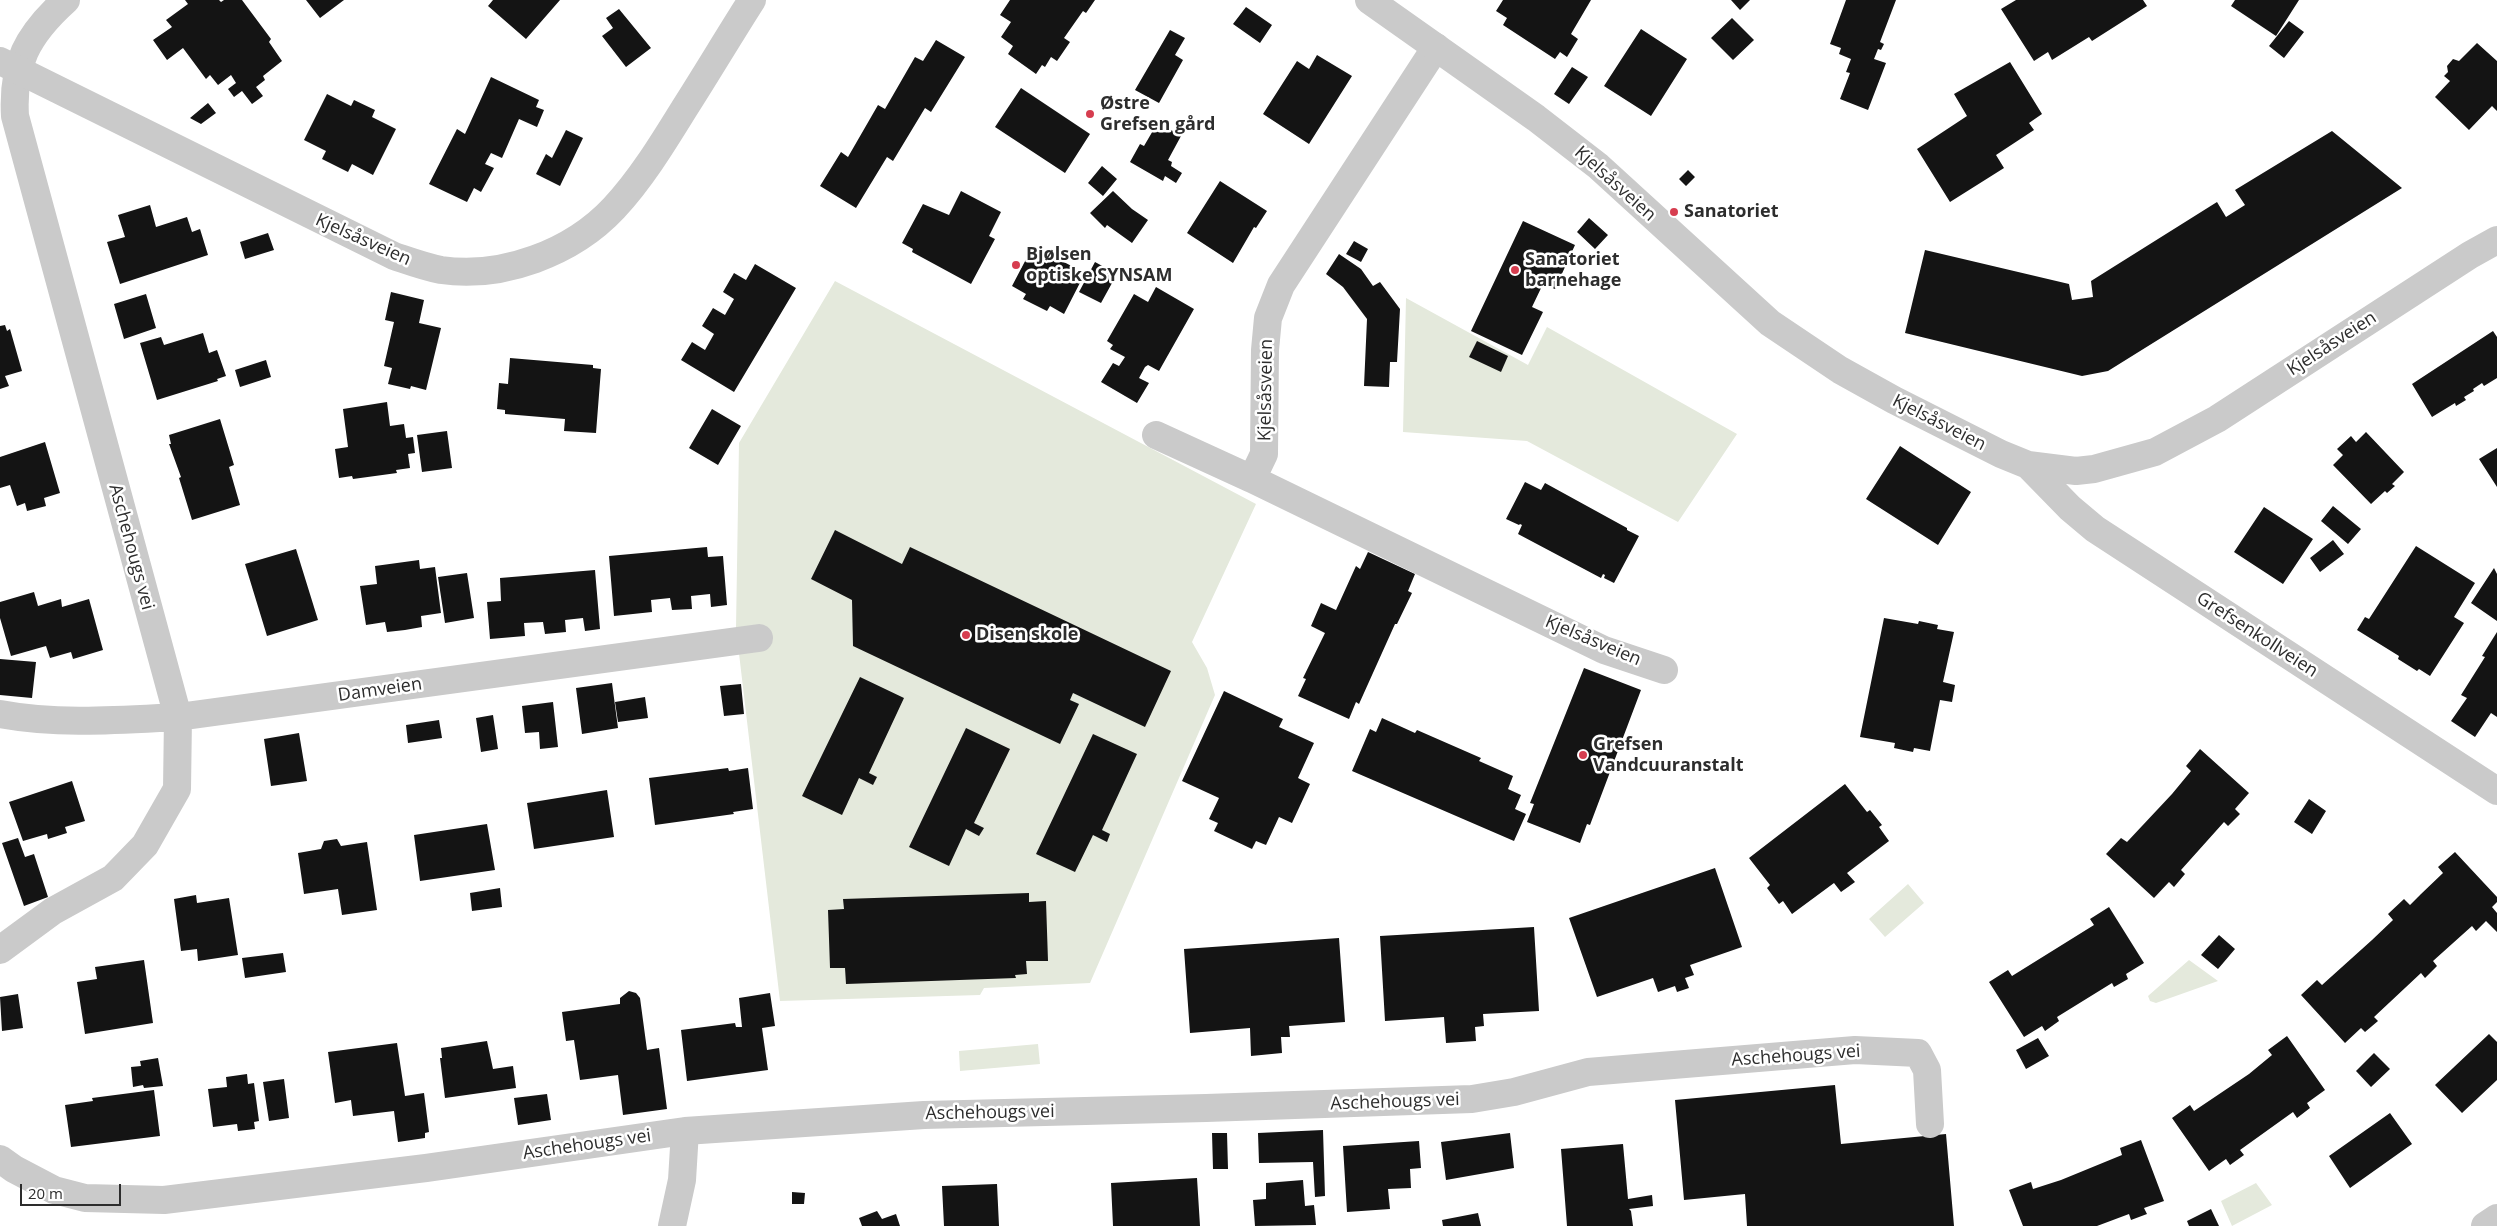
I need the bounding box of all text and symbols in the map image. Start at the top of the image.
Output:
place label: Østre Grefsen gård [1100,93,1216,136]
marker: Østre Grefsen gård [1084,108,1096,120]
street label: Kjelsåsveien [1570,142,1660,226]
place label: Sanatoriet [1684,201,1779,223]
marker: Sanatoriet [1668,206,1680,218]
street label: Kjelsåsveien [312,209,414,271]
place label: Bjølsen optiske SYNSAM [1026,244,1172,286]
place label: Sanatoriet barnehage [1525,249,1621,292]
marker: Bjølsen optiske SYNSAM [1010,259,1022,271]
marker: Sanatoriet barnehage [1509,264,1521,276]
street label: Kjelsåsveien [2283,307,2381,381]
street label: Kjelsåsveien [1254,339,1278,441]
street label: Kjelsåsveien [1889,390,1989,456]
street label: Aschehougs vei [104,482,158,612]
street label: Grefsenkollveien [2192,588,2322,682]
street label: Kjelsåsveien [1542,611,1644,671]
place label: Disen skole [976,624,1078,646]
marker: Disen skole [960,629,972,641]
street label: Damveien [337,673,423,707]
place label: Grefsen Vandcuuranstalt [1593,734,1744,776]
marker: Grefsen Vandcuuranstalt [1577,749,1589,761]
street label: Aschehougs vei [1731,1041,1861,1071]
street label: Aschehougs vei [1330,1089,1460,1115]
street label: Aschehougs vei [925,1101,1055,1125]
street label: Aschehougs vei [521,1125,653,1165]
scale bar [22,1174,124,1206]
text: 20 m [28,1183,63,1203]

